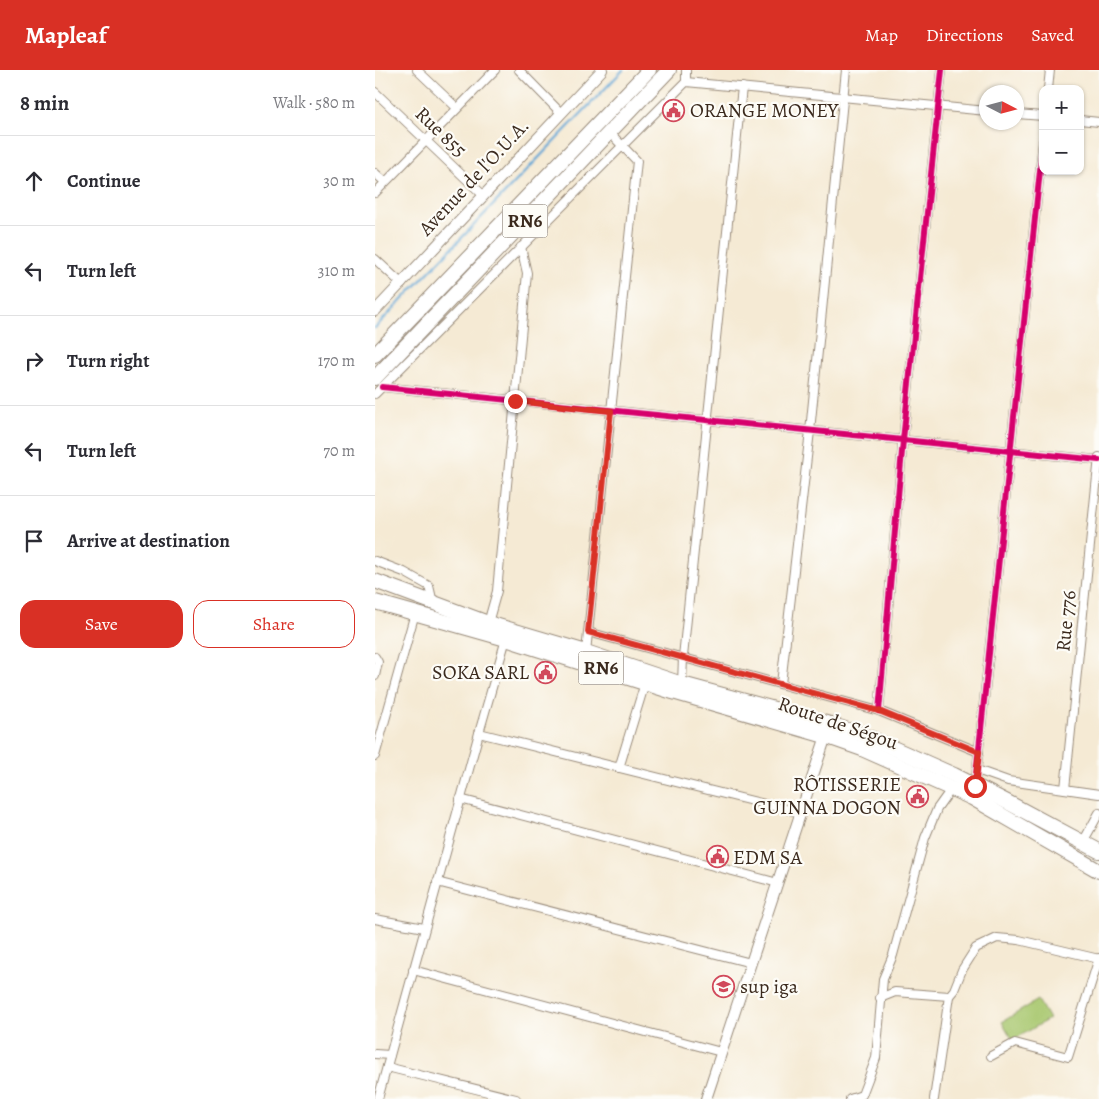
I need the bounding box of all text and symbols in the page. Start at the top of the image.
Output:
text: Mapleaf [25,19,107,51]
text: Map [865,23,898,47]
text: Directions [926,23,1003,47]
text: Saved [1031,23,1074,47]
north arrow [979,85,1024,130]
map controls [1039,85,1084,175]
button: + [1039,85,1084,130]
text: 8 min [20,89,69,117]
text: Walk · 580 m [273,92,355,114]
place label: ORANGE MONEY [690,97,839,124]
public building icon: ORANGE MONEY [662,98,686,122]
street label: Rue 855 [409,101,473,163]
street label: Avenue de l'O.U.A. [412,113,535,242]
button: − [1039,130,1084,175]
icon: ahead [20,167,48,195]
text: Continue [67,168,141,194]
text: 30 m [323,170,355,192]
road number: RN6 [503,204,547,238]
icon: left [20,257,48,285]
text: Turn left [67,258,136,284]
text: 310 m [318,260,355,282]
icon: right [20,347,48,375]
text: Turn right [67,348,149,374]
text: 170 m [318,350,355,372]
route end [504,390,527,413]
icon: left [20,437,48,465]
text: Turn left [67,438,136,464]
text: 70 m [323,440,355,462]
icon: arrive [20,527,48,555]
text: Arrive at destination [67,528,230,554]
street label: Rue 776 [1049,589,1083,653]
button: Save [20,600,183,648]
button: Share [193,600,355,648]
road number: RN6 [579,652,623,684]
place label: SOKA SARL [432,659,530,686]
public building icon: SOKA SARL [533,660,557,684]
street label: Route de Ségou [774,690,902,756]
place label: RÔTISSERIE GUINNA DOGON [753,771,901,821]
route start [964,775,987,798]
public building icon: RÔTISSERIE GUINNA DOGON [905,784,929,808]
place label: EDM SA [733,844,802,871]
public building icon: EDM SA [705,845,729,869]
place label: sup iga [740,973,799,1000]
school or university icon: sup iga [712,974,736,998]

